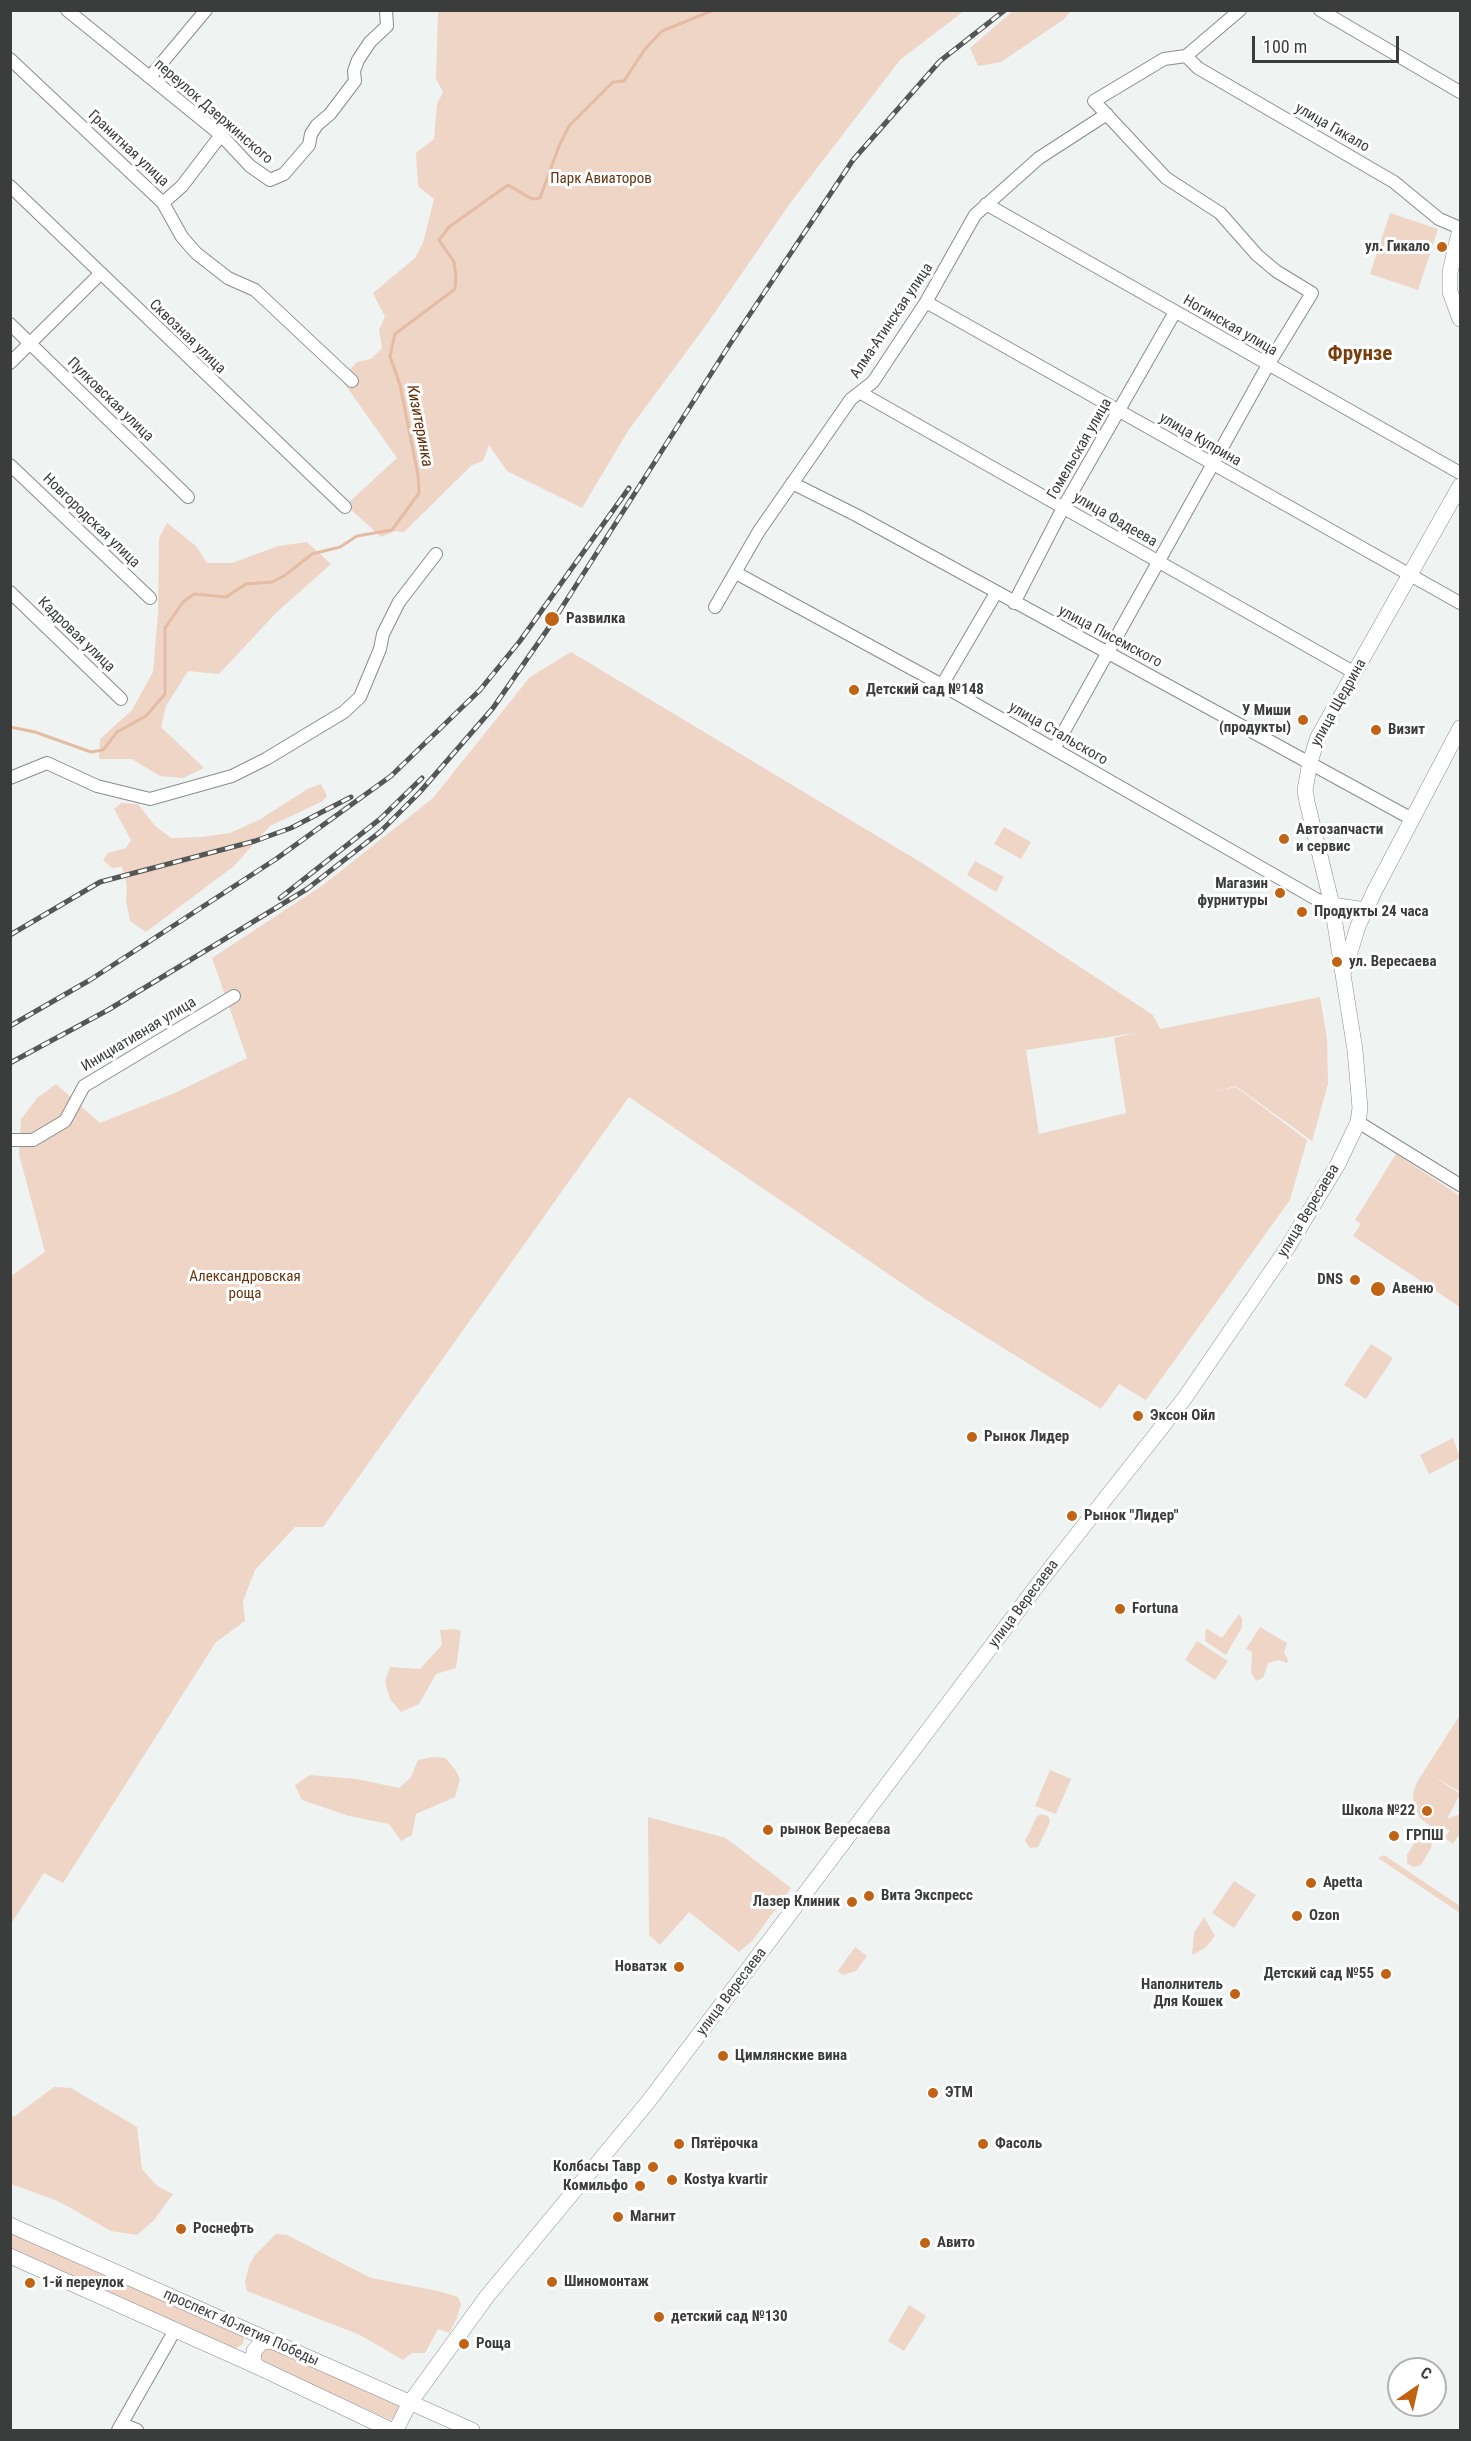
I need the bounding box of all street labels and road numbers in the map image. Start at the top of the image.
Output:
street label: переулок Дзержинского [150,56,276,168]
street label: улица Гикало [1292,100,1372,156]
street label: Гранитная улица [84,107,172,191]
street label: Алма-Атинская улица [847,260,937,382]
street label: Ногинская улица [1180,292,1280,360]
street label: Сквозная улица [145,296,229,378]
street label: Пулковская улица [63,354,157,446]
street label: Гомельская улица [1044,395,1116,503]
street label: улица Куприна [1156,409,1244,471]
street label: Новгородская улица [39,470,143,572]
street label: улица Фадеева [1070,489,1160,551]
street label: Кадровая улица [34,594,118,676]
street label: улица Писемского [1055,602,1165,672]
street label: улица Щедрина [1308,656,1370,750]
street label: улица Стальского [1005,698,1111,770]
street label: Инициативная улица [78,994,200,1076]
street label: улица Вересаева [1274,1161,1344,1261]
street label: улица Вересаева [985,1557,1063,1651]
street label: улица Вересаева [693,1945,771,2039]
street label: проспект 40-летия Победы [160,2286,322,2370]

